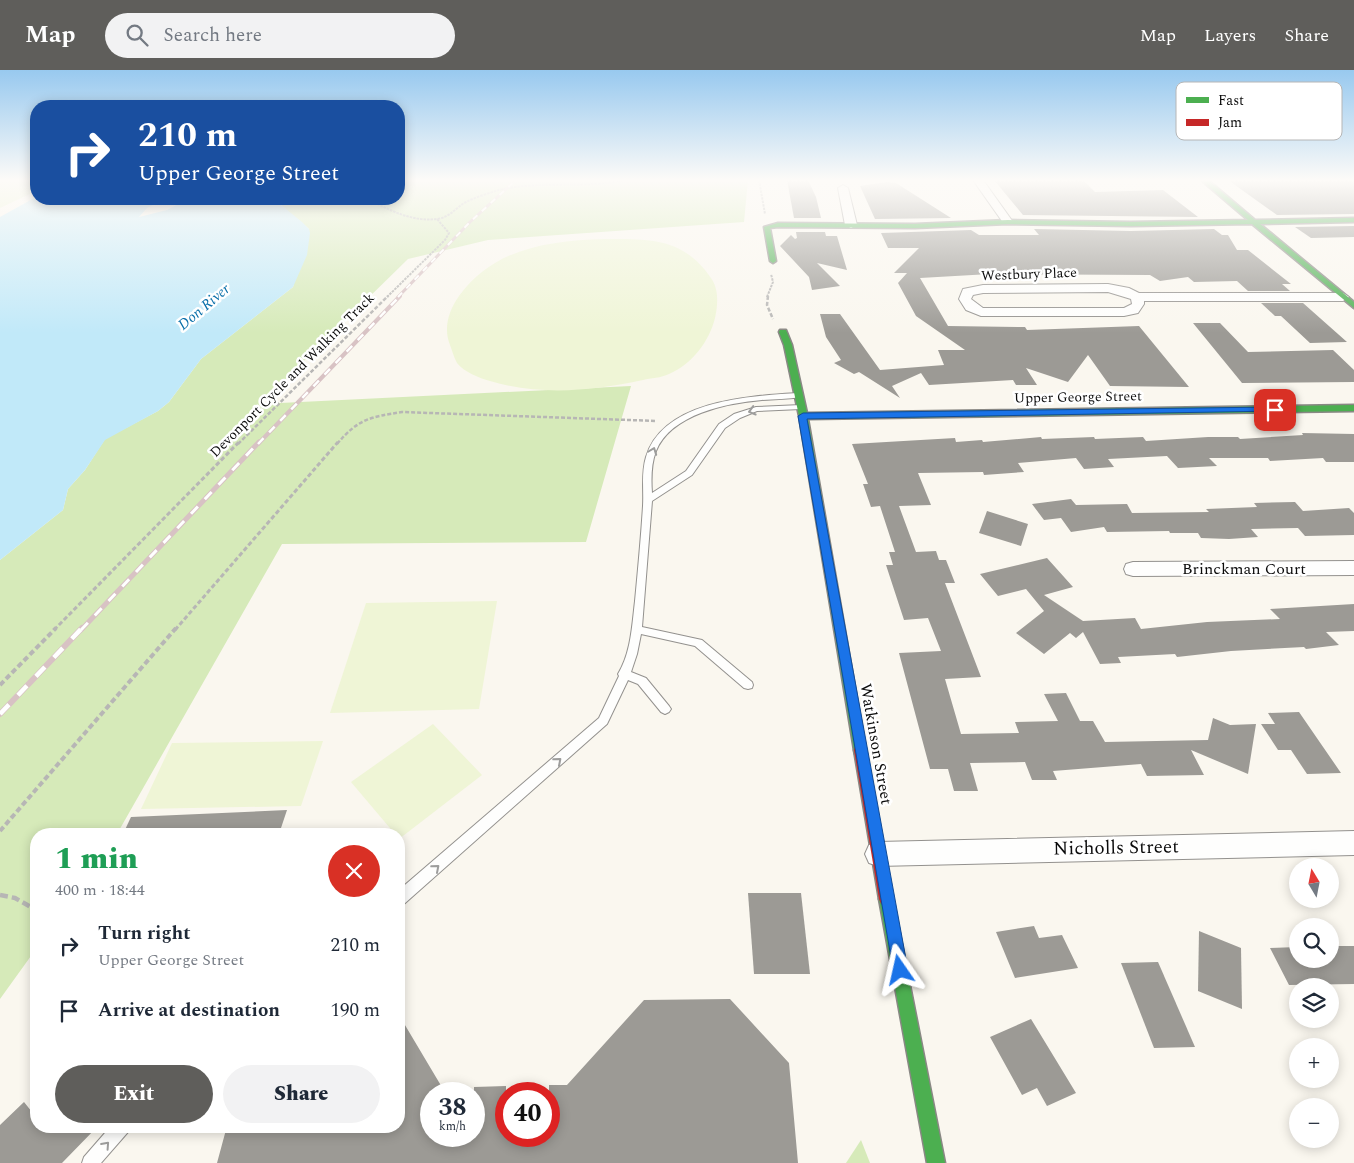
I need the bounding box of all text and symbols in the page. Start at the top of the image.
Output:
search box [105,13,455,58]
text: Map [25,17,75,53]
icon: search [123,21,151,49]
text: Search here [163,21,262,50]
text: Map [1140,22,1176,49]
text: Layers [1204,22,1256,49]
text: Share [1284,22,1329,49]
legend [1176,82,1342,140]
text: Fast [1218,90,1244,111]
text: 210 m [138,109,237,162]
text: Jam [1218,112,1242,133]
icon: right [55,120,120,185]
text: Upper George Street [138,157,339,190]
street label: Westbury Place [981,262,1078,286]
water label: Don River [173,278,236,336]
street label: Devonport Cycle and Walking Track [205,288,379,462]
street label: Upper George Street [1014,385,1142,409]
pin [1254,389,1296,431]
icon: arrive [1261,396,1289,424]
one-way arrow [749,406,757,416]
one-way arrow [647,447,657,455]
street label: Brinckman Court [1182,557,1306,581]
street label: Watkinson Street [854,682,899,807]
one-way arrow [552,758,561,766]
street label: Nicholls Street [1053,832,1179,864]
text: 1 min [55,836,138,882]
button: close [328,845,380,897]
north arrow [1289,858,1339,908]
map controls [1289,858,1339,1148]
one-way arrow [431,865,440,874]
text: 400 m · 18:44 [55,878,145,902]
button: search [1289,918,1339,968]
text: Turn right [98,919,191,948]
text: 210 m [330,931,380,960]
icon: right [55,932,83,960]
position arrow [873,943,925,995]
text: Upper George Street [98,948,244,972]
button: layers [1289,978,1339,1028]
text: Arrive at destination [98,996,280,1025]
text: 190 m [330,996,380,1025]
icon: arrive [55,997,83,1025]
button: + [1289,1038,1339,1088]
button: Exit [55,1065,213,1123]
button: Share [223,1065,380,1123]
speed limit sign: 40 [495,1082,560,1147]
text: 38 [438,1089,467,1127]
button: − [1289,1098,1339,1148]
text: km/h [439,1117,466,1136]
one-way arrow [100,1141,109,1150]

